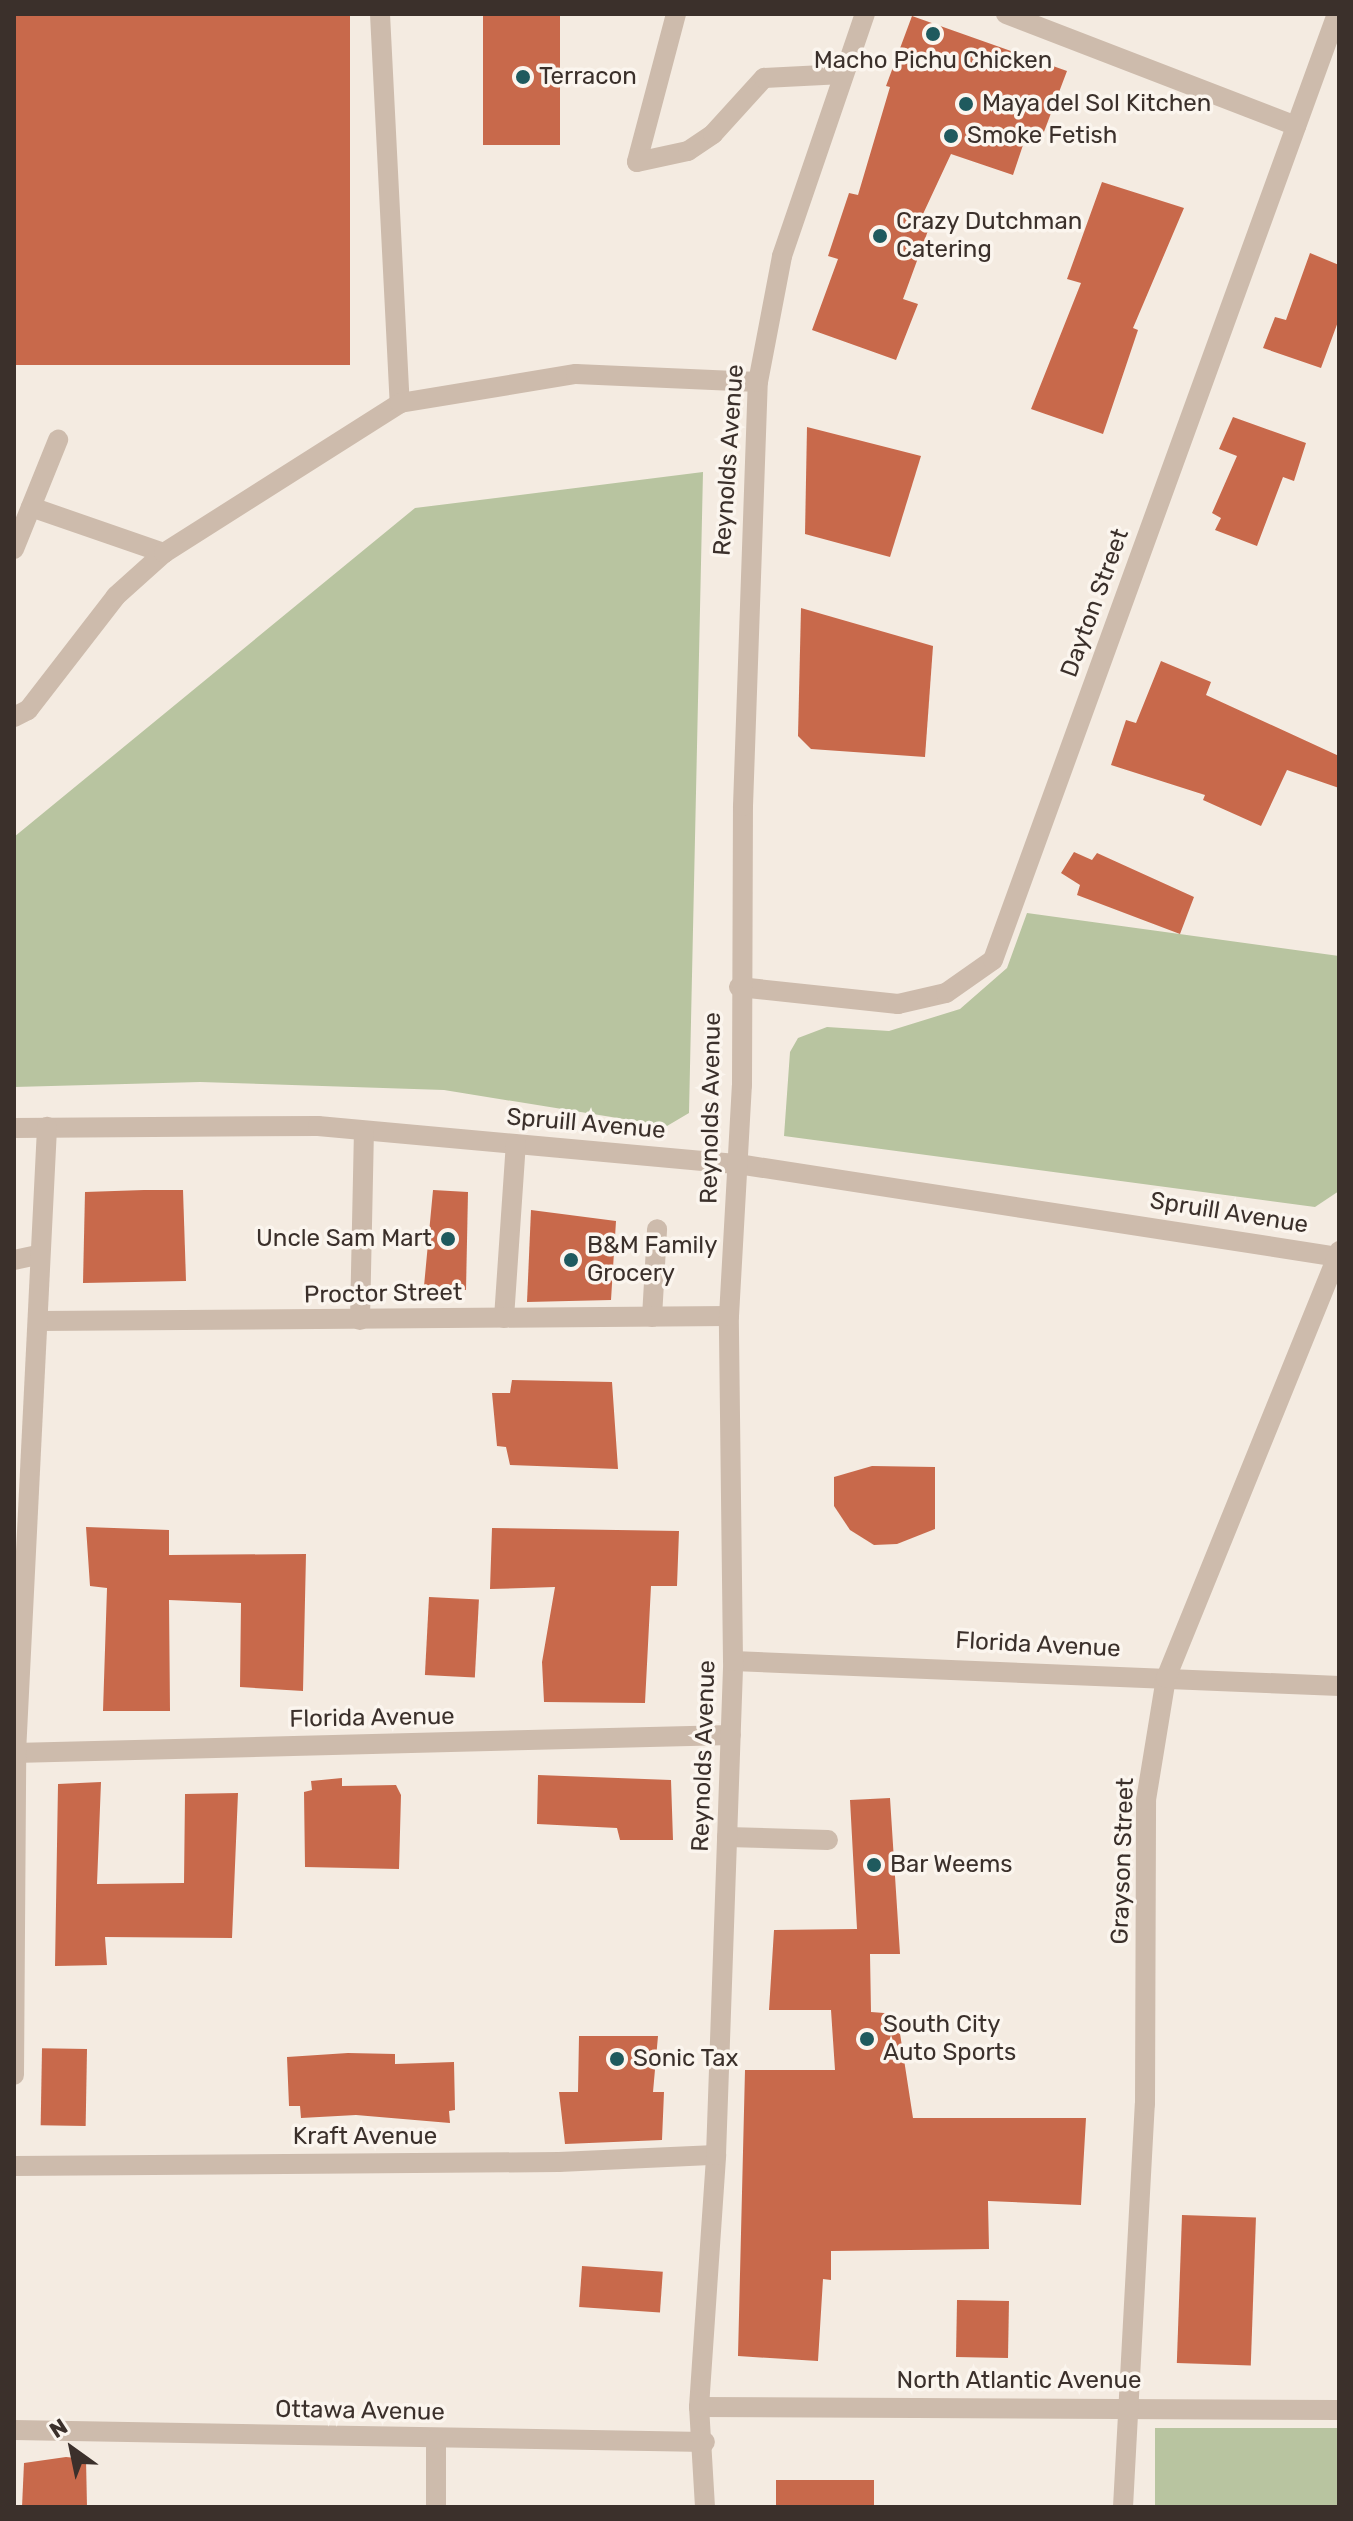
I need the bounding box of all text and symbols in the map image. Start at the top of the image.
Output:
marker: Macho Pichu Chicken [924,25,942,43]
place label: Macho Pichu Chicken [814,47,1052,75]
place label: Terracon [539,63,637,91]
marker: Terracon [514,68,532,86]
place label: Maya del Sol Kitchen [982,90,1211,118]
marker: Maya del Sol Kitchen [957,95,975,113]
place label: Smoke Fetish [967,122,1117,150]
marker: Smoke Fetish [942,127,960,145]
place label: Crazy Dutchman Catering [896,208,1083,264]
marker: Crazy Dutchman Catering [871,227,889,245]
street label: Reynolds Avenue [708,363,750,557]
street label: Dayton Street [1055,525,1135,681]
street label: Reynolds Avenue [695,1012,727,1204]
street label: Spruill Avenue [505,1103,667,1145]
street label: Spruill Avenue [1148,1186,1310,1240]
place label: Uncle Sam Mart [256,1225,432,1253]
marker: Uncle Sam Mart [439,1230,457,1248]
place label: B&M Family Grocery [587,1232,717,1288]
marker: B&M Family Grocery [562,1251,580,1269]
street label: Proctor Street [303,1278,463,1310]
street label: Florida Avenue [954,1626,1122,1664]
street label: Reynolds Avenue [686,1659,722,1853]
street label: Florida Avenue [289,1702,455,1734]
street label: Grayson Street [1106,1777,1140,1945]
place label: Bar Weems [890,1851,1013,1879]
marker: Bar Weems [865,1856,883,1874]
place label: South City Auto Sports [883,2011,1016,2067]
marker: South City Auto Sports [858,2030,876,2048]
place label: Sonic Tax [633,2045,739,2073]
marker: Sonic Tax [608,2050,626,2068]
street label: Kraft Avenue [292,2123,438,2151]
street label: North Atlantic Avenue [896,2367,1142,2395]
street label: Ottawa Avenue [275,2395,445,2427]
north arrow [32,2409,112,2489]
text: N [45,2413,73,2444]

